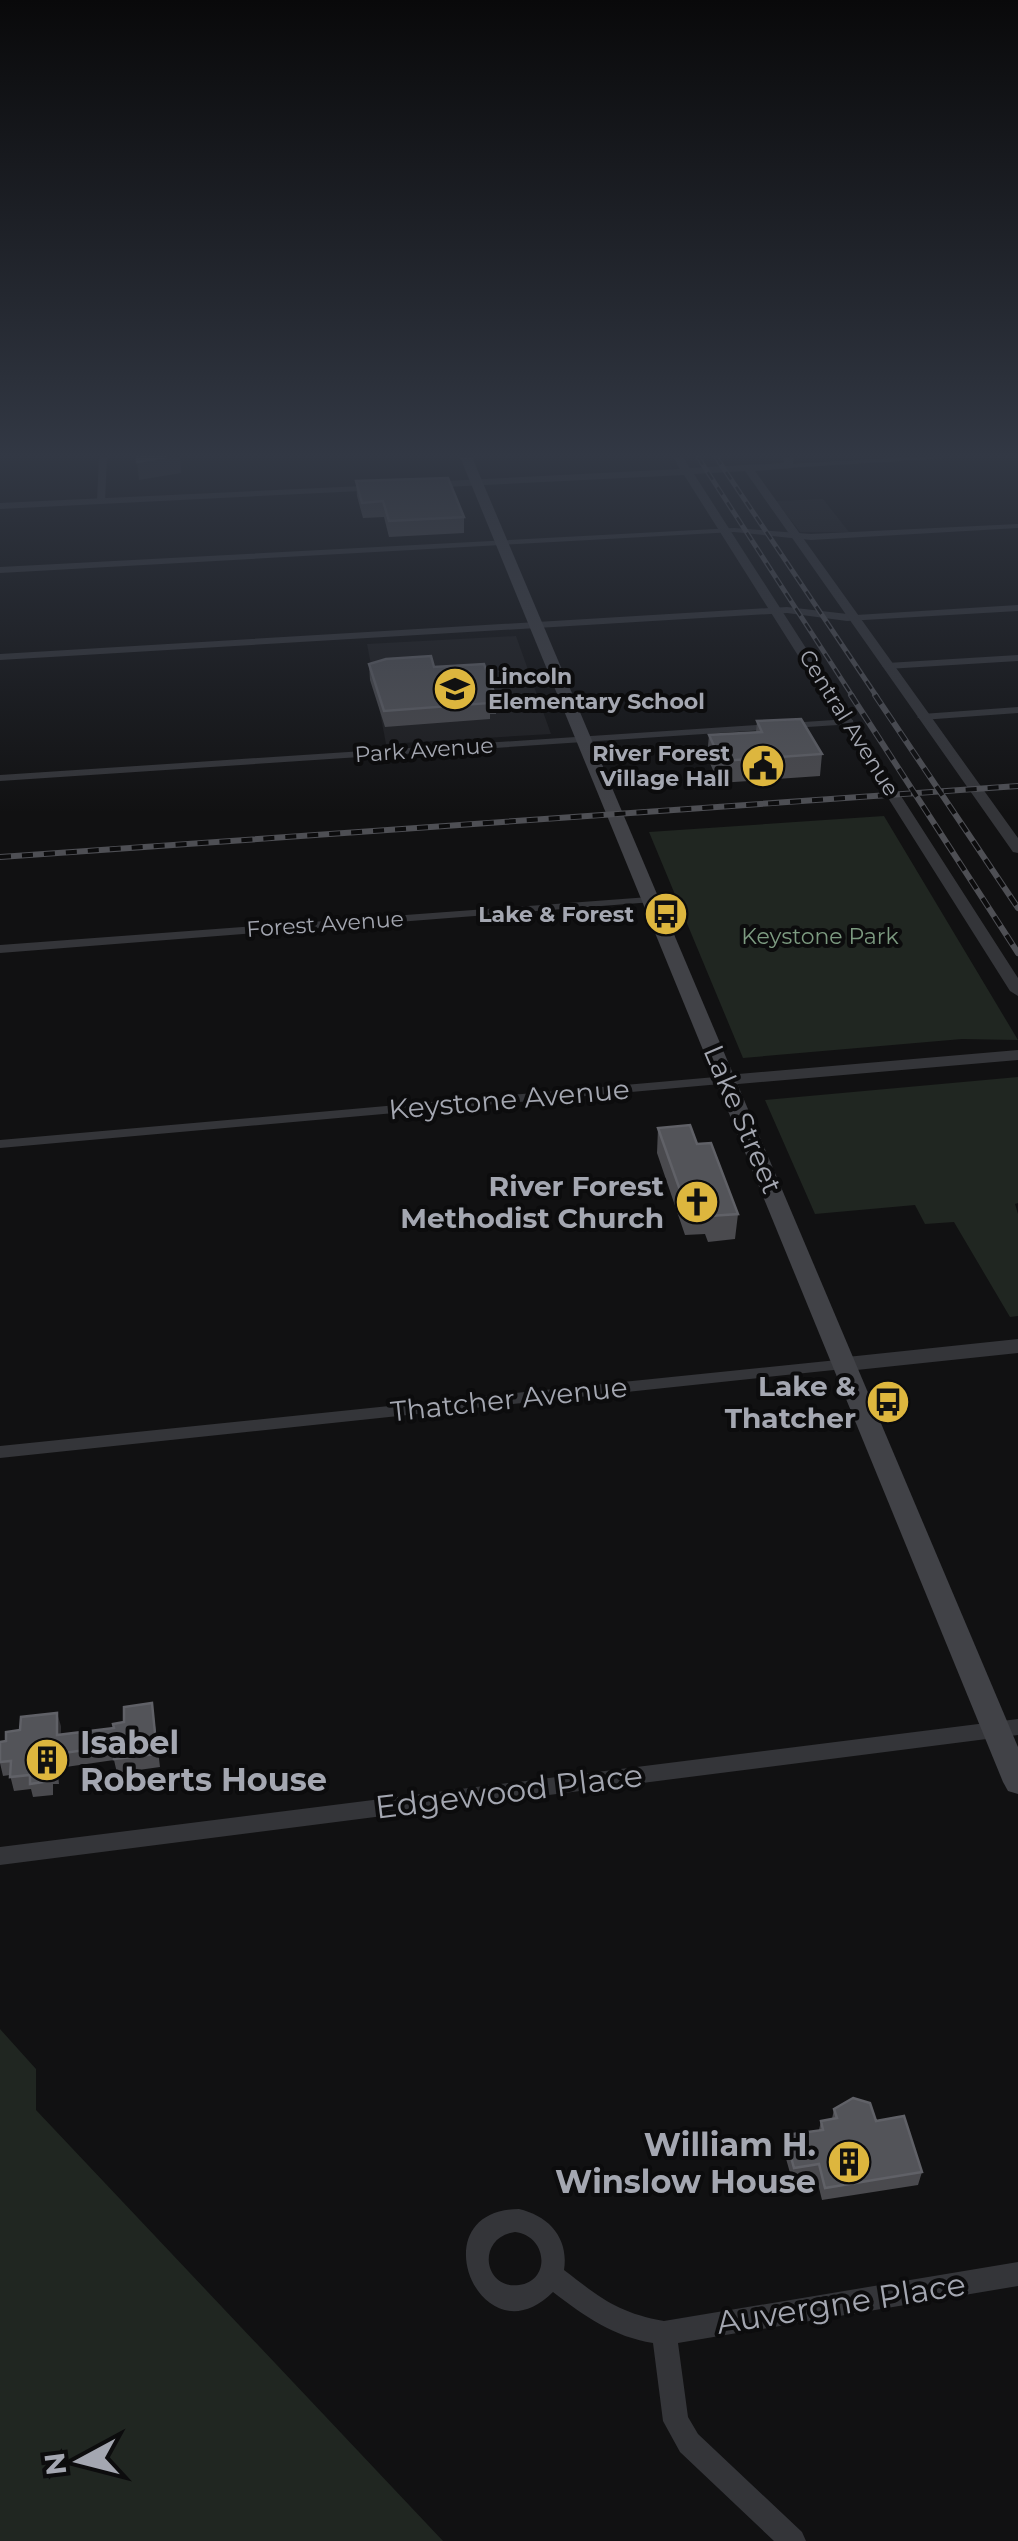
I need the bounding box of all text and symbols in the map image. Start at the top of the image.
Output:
street label: Central Avenue [793,645,905,801]
place label: Lincoln Elementary School [488,663,705,715]
school or university icon: Lincoln Elementary School [432,666,478,712]
street label: Park Avenue [354,732,494,768]
place label: River Forest Village Hall [592,740,730,792]
public building icon: River Forest Village Hall [740,743,786,789]
bus stop icon: Lake & Forest [643,891,689,937]
place label: Lake & Forest [478,901,634,928]
street label: Forest Avenue [245,905,405,943]
park label: Keystone Park [741,923,899,950]
street label: Lake Street [696,1040,790,1198]
street label: Keystone Avenue [387,1072,631,1126]
place label: River Forest Methodist Church [400,1169,664,1235]
church icon: River Forest Methodist Church [674,1179,720,1225]
place label: Lake & Thatcher [725,1369,856,1435]
street label: Thatcher Avenue [389,1370,629,1428]
bus stop icon: Lake & Thatcher [865,1379,911,1425]
place label: Isabel Roberts House [80,1723,327,1799]
building icon: Isabel Roberts House [24,1737,70,1783]
street label: Edgewood Place [373,1755,645,1827]
place label: William H. Winslow House [555,2125,816,2201]
building icon: William H. Winslow House [826,2139,872,2185]
street label: Auvergne Place [714,2264,968,2342]
north arrow [30,2411,130,2511]
text: N [37,2451,73,2477]

